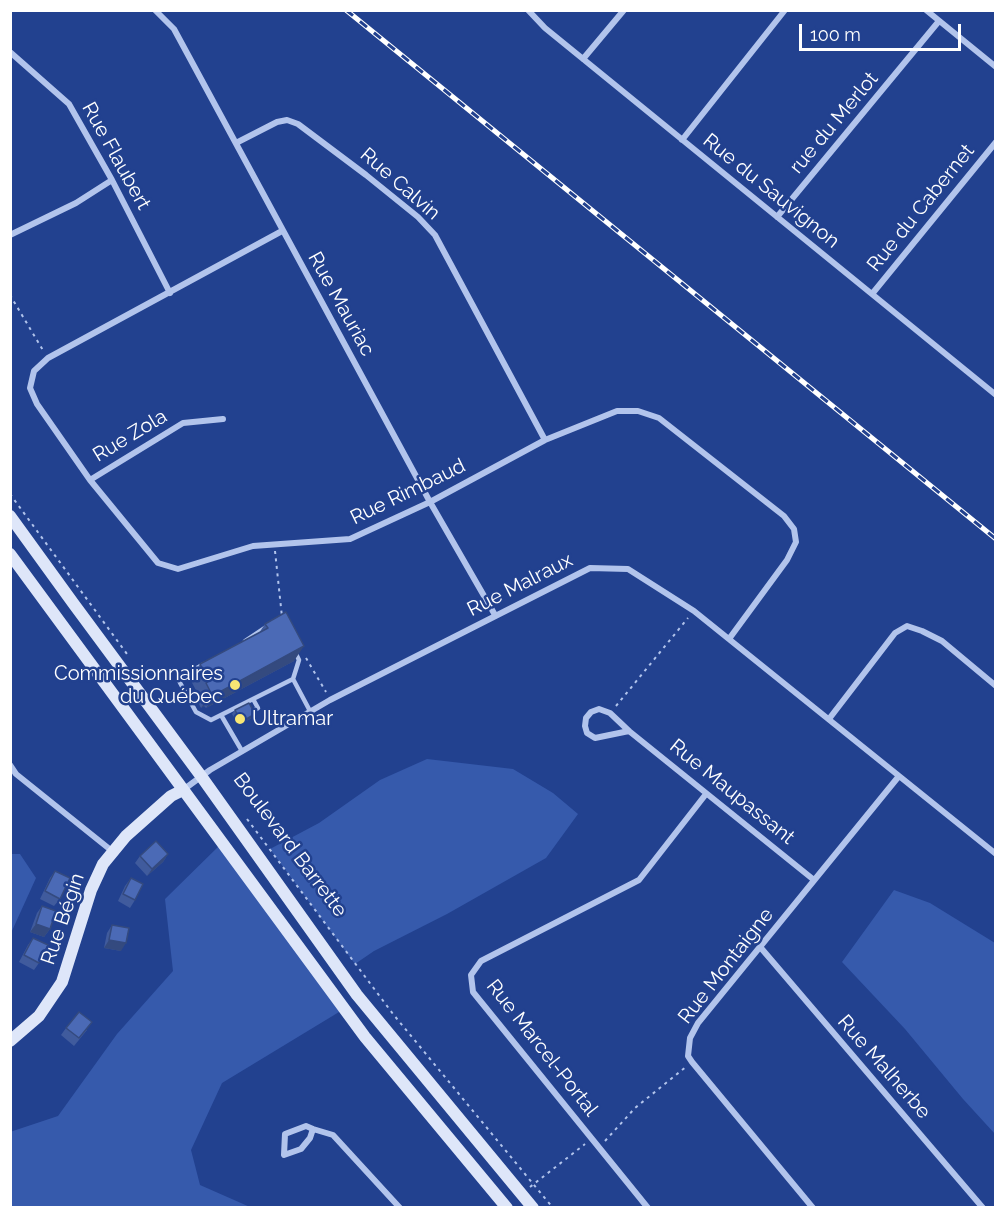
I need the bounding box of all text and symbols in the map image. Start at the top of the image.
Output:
scale bar [802,12,964,50]
text: 100 m [810,24,861,45]
street label: rue du Merlot [785,67,883,179]
street label: Rue Flaubert [77,98,155,214]
street label: Rue du Sauvignon [698,129,844,253]
street label: Rue du Cabernet [862,140,980,276]
street label: Rue Calvin [355,143,445,225]
street label: Rue Mauriac [303,248,379,360]
street label: Rue Zola [89,405,171,467]
street label: Rue Rimbaud [347,454,469,530]
street label: Rue Malraux [463,548,577,622]
place label: Commissionnaires du Québec [54,662,223,709]
marker: Commissionnaires du Québec [228,678,242,692]
place label: Ultramar [252,707,333,731]
marker: Ultramar [233,712,247,726]
street label: Rue Maupassant [665,734,799,850]
street label: Boulevard Barrette [228,768,352,922]
street label: Rue Bégin [36,870,90,968]
street label: Rue Montaigne [673,903,779,1029]
street label: Rue Marcel-Portal [481,975,603,1121]
street label: Rue Malherbe [832,1010,936,1124]

